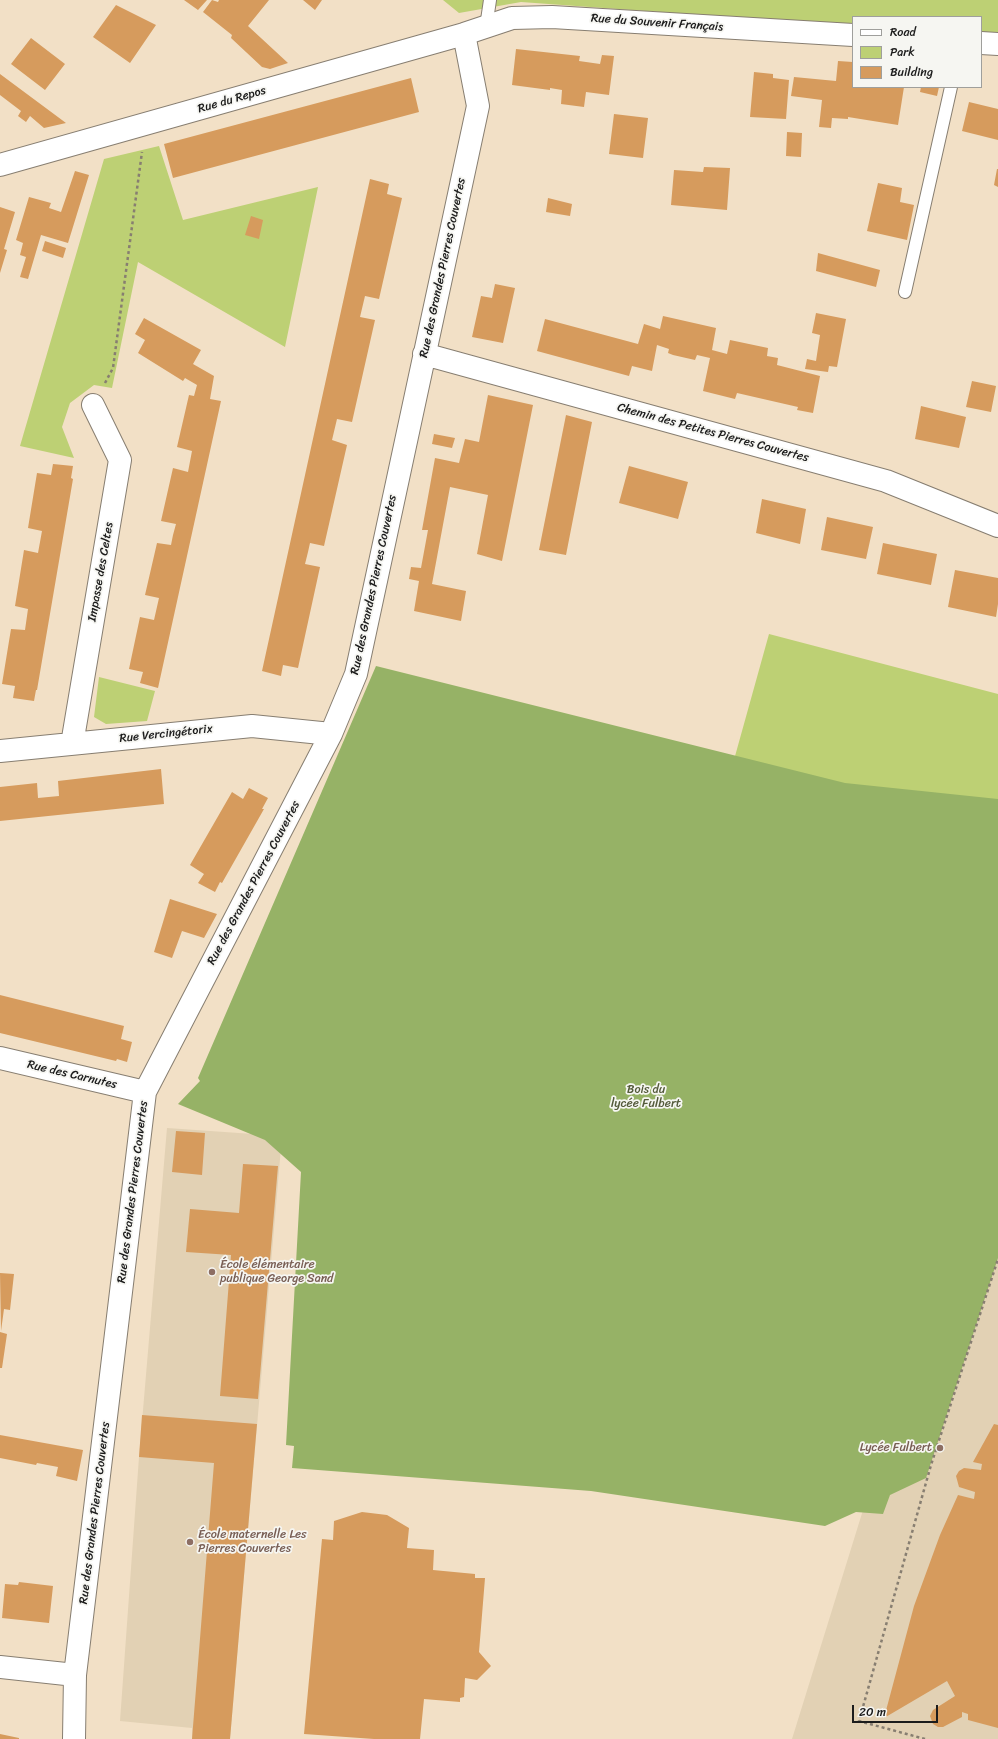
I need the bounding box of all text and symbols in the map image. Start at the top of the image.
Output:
street label: Rue du Souvenir Français [590,11,724,35]
legend [852,16,982,88]
text: Road [890,21,916,43]
text: Park [890,41,915,63]
text: Building [890,61,933,83]
street label: Rue du Repos [196,83,268,117]
street label: Rue des Grandes Pierres Couvertes [417,177,469,359]
street label: Chemin des Petites Pierres Couvertes [616,400,810,466]
street label: Rue des Grandes Pierres Couvertes [348,494,400,676]
street label: Impasse des Celtes [85,521,117,623]
street label: Rue Vercingétorix [119,722,213,746]
street label: Rue des Grandes Pierres Couvertes [205,799,303,967]
street label: Rue des Carnutes [26,1058,118,1092]
park label: Bois du lycée Fulbert [611,1083,681,1111]
street label: Rue des Grandes Pierres Couvertes [115,1100,151,1284]
place label: École élémentaire publique George Sand [220,1258,333,1286]
marker: École élémentaire publique George Sand [207,1267,217,1277]
street label: Rue des Grandes Pierres Couvertes [77,1421,113,1605]
place label: Lycée Fulbert [860,1441,932,1455]
marker: Lycée Fulbert [935,1443,945,1453]
place label: École maternelle Les Pierres Couvertes [198,1528,307,1556]
marker: École maternelle Les Pierres Couvertes [185,1537,195,1547]
scale bar [854,1697,940,1723]
text: 20 m [859,1701,886,1723]

